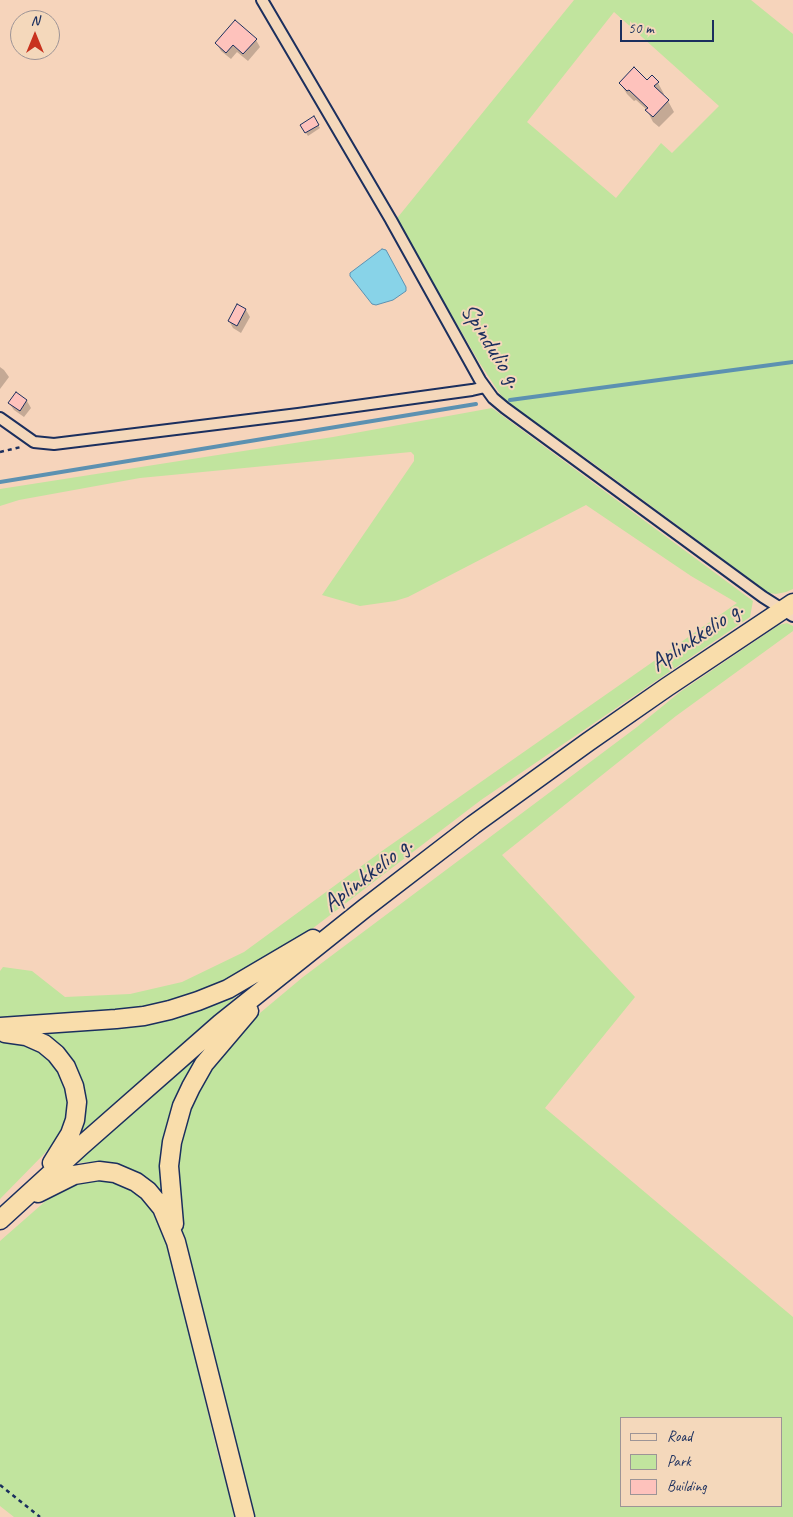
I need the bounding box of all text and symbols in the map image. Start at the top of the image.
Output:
north arrow [10,10,60,60]
scale bar [623,10,717,42]
text: N [31,12,39,29]
text: 50 m [628,19,654,38]
street label: Spindulio g. [453,298,529,394]
street label: Aplinkkelio g. [645,595,749,679]
street label: Aplinkkelio g. [317,831,419,919]
legend [620,1417,783,1507]
text: Road [667,1427,692,1446]
text: Park [667,1452,691,1471]
text: Building [667,1477,706,1496]

